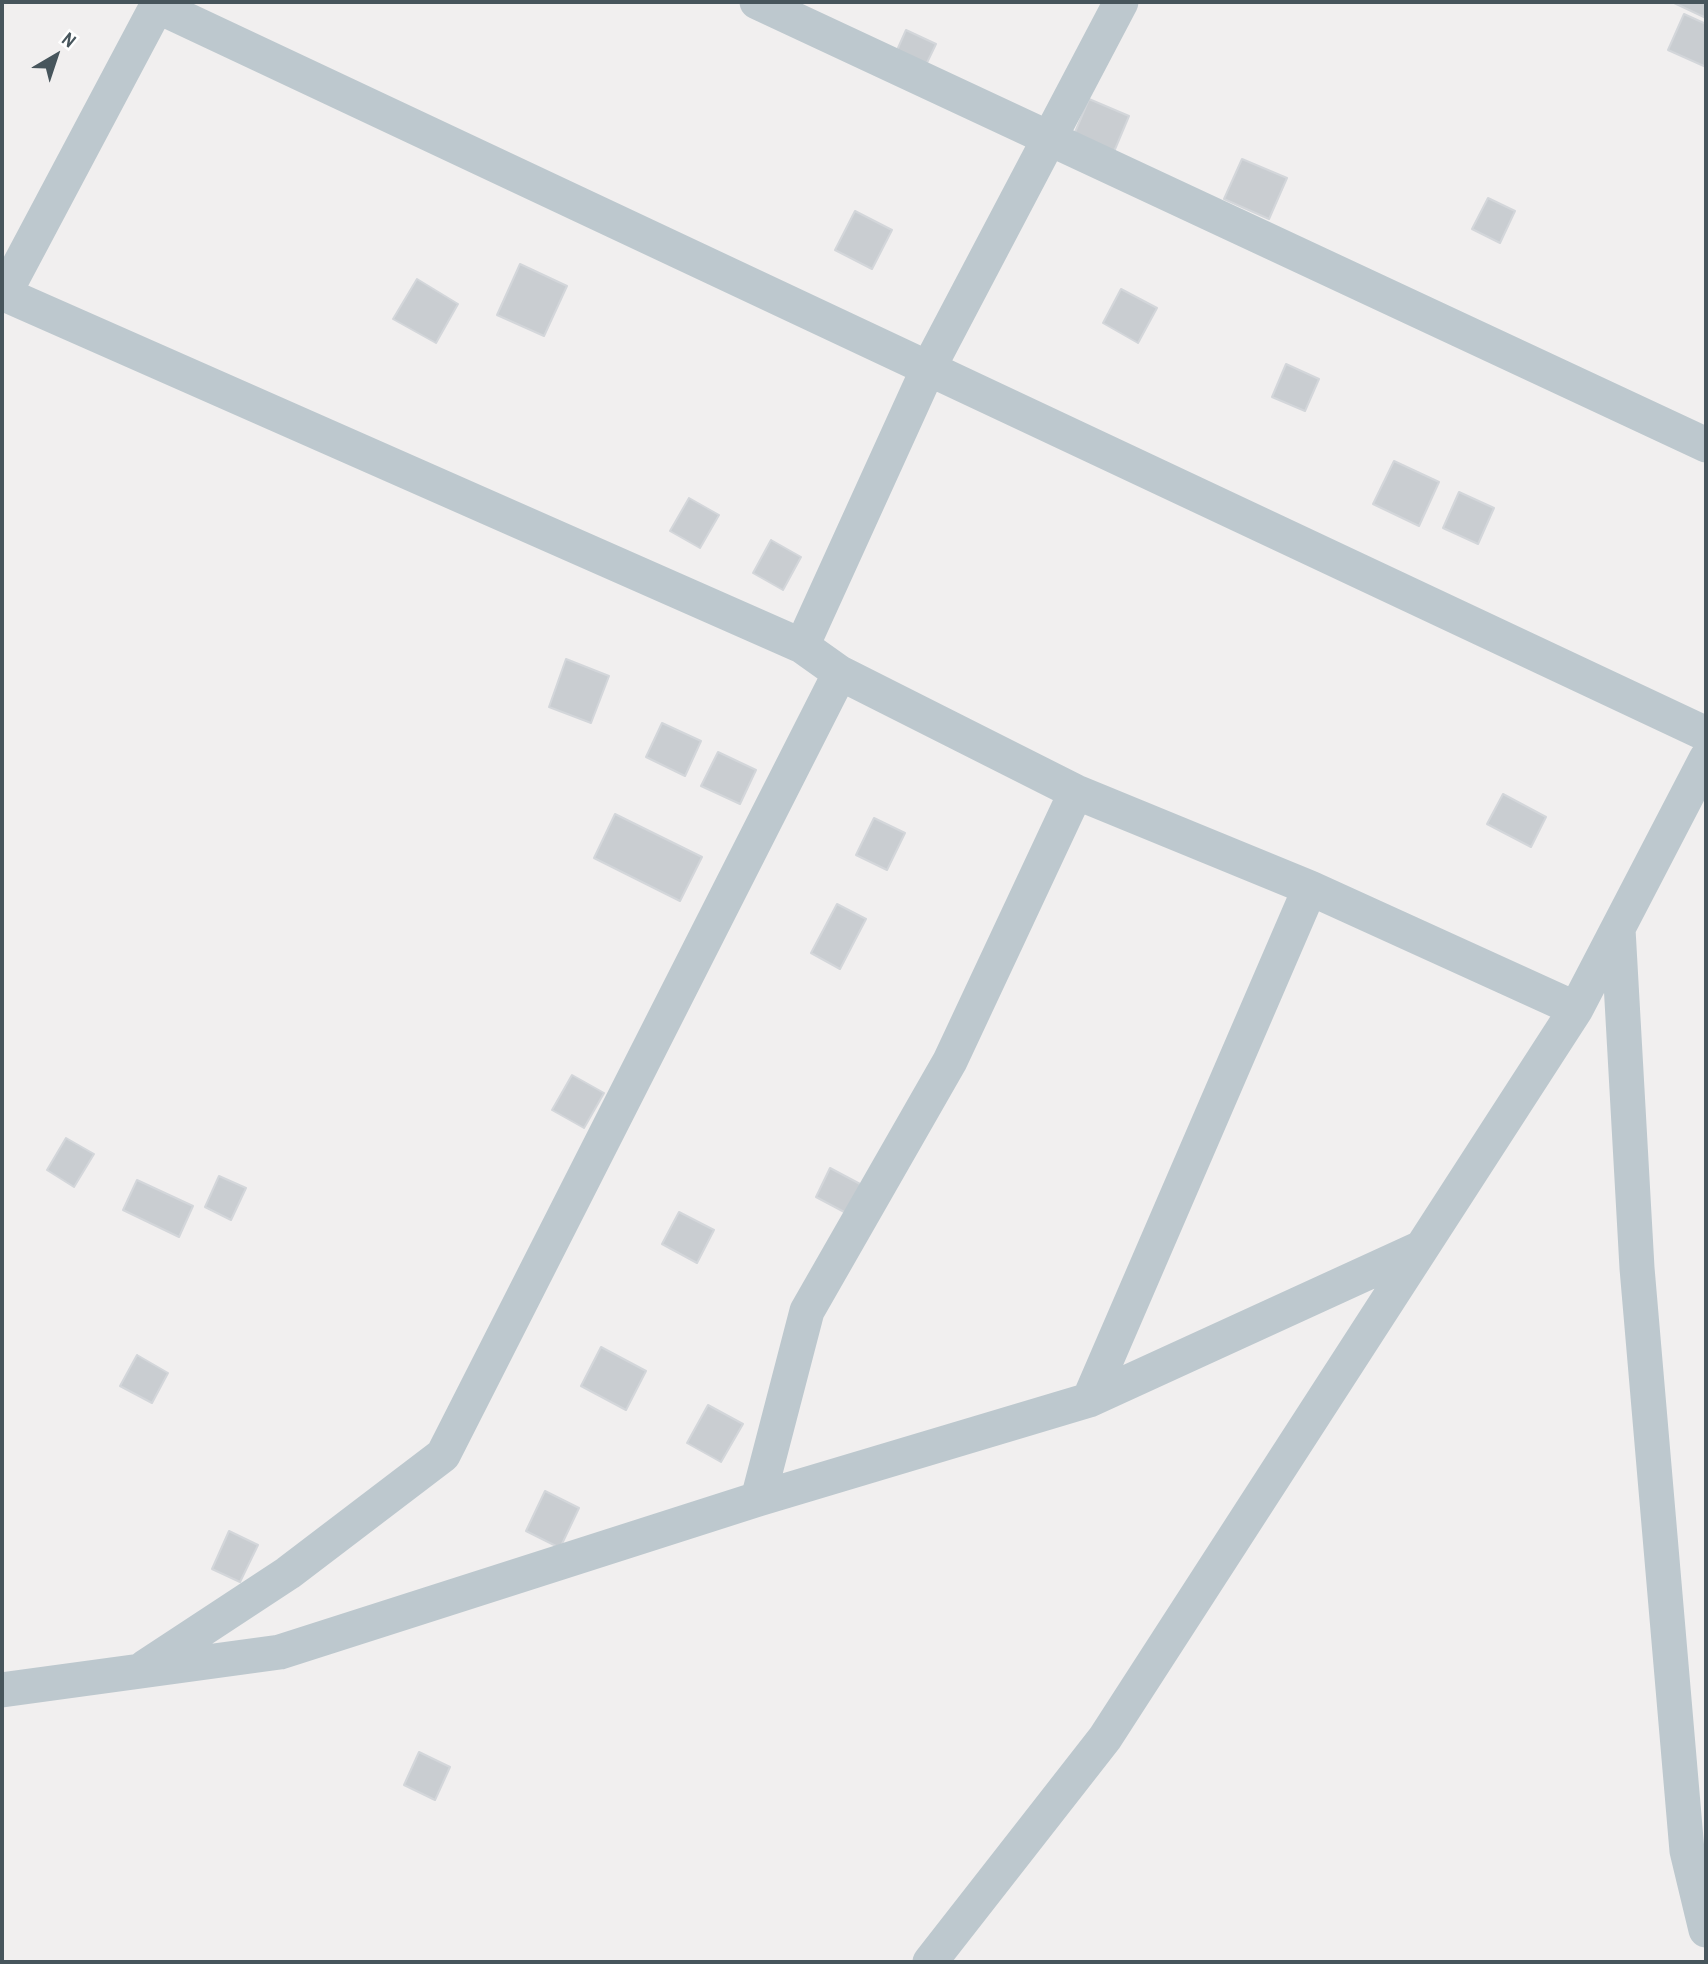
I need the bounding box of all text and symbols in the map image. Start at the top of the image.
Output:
north arrow [21,21,91,91]
text: N [57,26,82,53]

